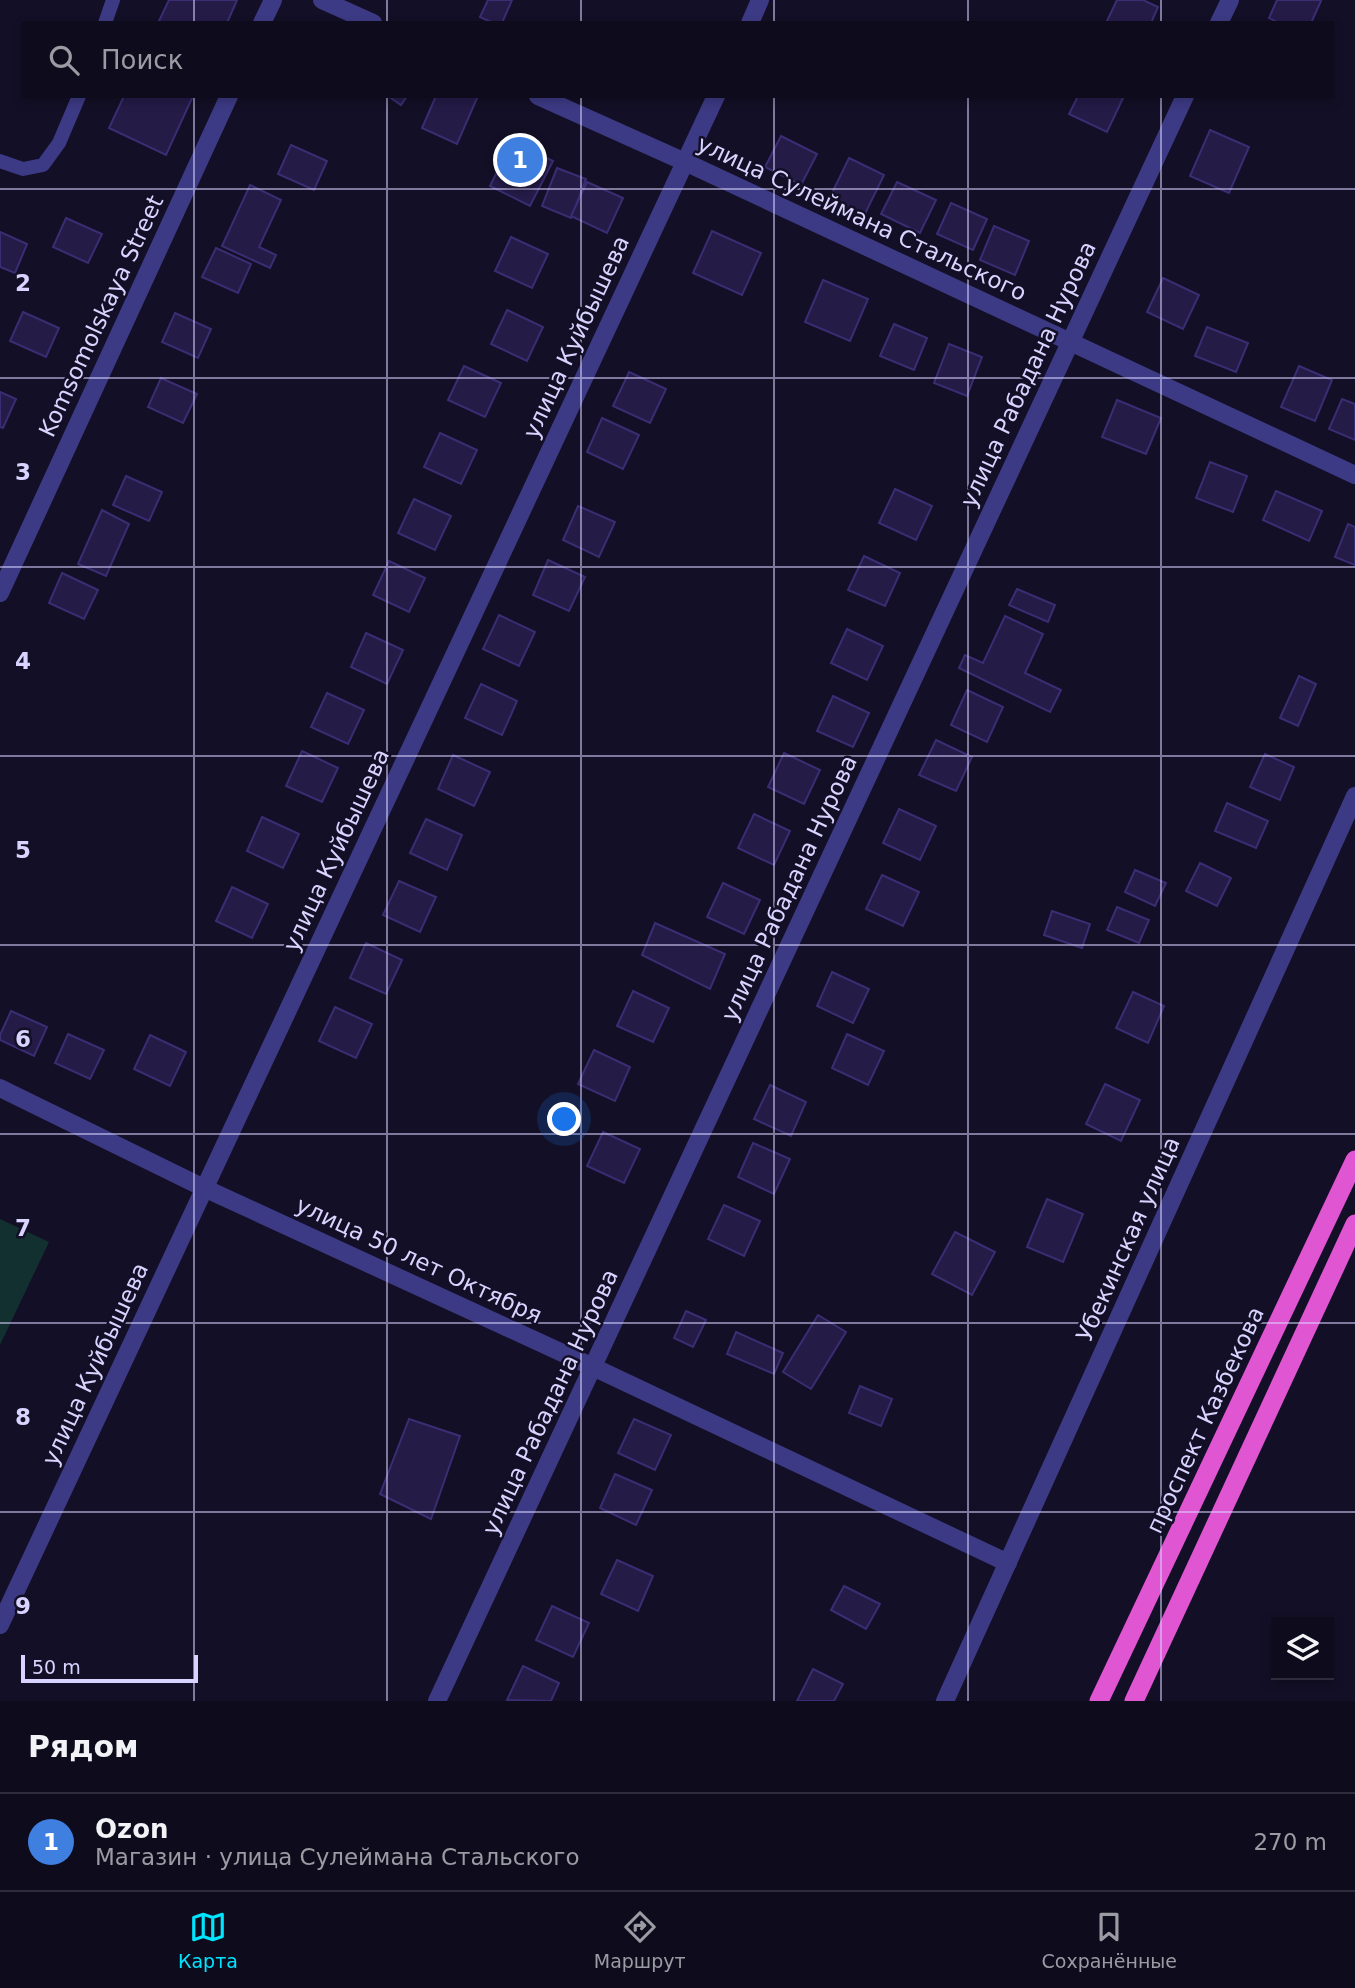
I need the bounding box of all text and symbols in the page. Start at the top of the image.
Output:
search box [21,21,1334,98]
icon: search [45,41,83,79]
text: Поиск [101,45,183,75]
street label: улица Сулеймана Стальского [693,130,1031,306]
pin: 1 [497,134,543,186]
street label: Komsomolskaya Street [34,191,168,441]
street label: улица Куйбышева [518,232,634,442]
street label: улица Рабадана Нурова [955,237,1101,511]
text: 2 [15,270,31,296]
text: 3 [15,459,31,485]
text: 4 [15,648,31,674]
street label: улица Куйбышева [278,745,394,955]
street label: улица Рабадана Нурова [716,751,862,1025]
text: 5 [15,837,31,863]
text: 6 [15,1026,31,1052]
your location [547,1102,581,1136]
street label: Убекинская улица [1071,1133,1185,1345]
street label: улица 50 лет Октября [292,1192,546,1328]
text: 7 [15,1215,31,1241]
street label: улица Куйбышева [37,1259,153,1469]
street label: улица Рабадана Нурова [477,1265,623,1539]
street label: проспект Казбекова [1141,1303,1269,1537]
text: 8 [15,1404,31,1430]
text: 9 [15,1593,31,1619]
map controls [1271,1617,1334,1680]
button: layers [1271,1617,1334,1680]
scale bar [21,1652,198,1684]
text: 50 m [32,1656,81,1678]
text: Рядом [28,1729,139,1764]
text: Ozon [95,1814,169,1844]
text: 1 [43,1829,59,1855]
text: 270 m [1253,1829,1327,1855]
text: Магазин · улица Сулеймана Стальского [95,1844,580,1870]
tab: Карта [178,1908,238,1972]
tab: Маршрут [594,1908,686,1972]
tab: Сохранённые [1042,1908,1177,1972]

